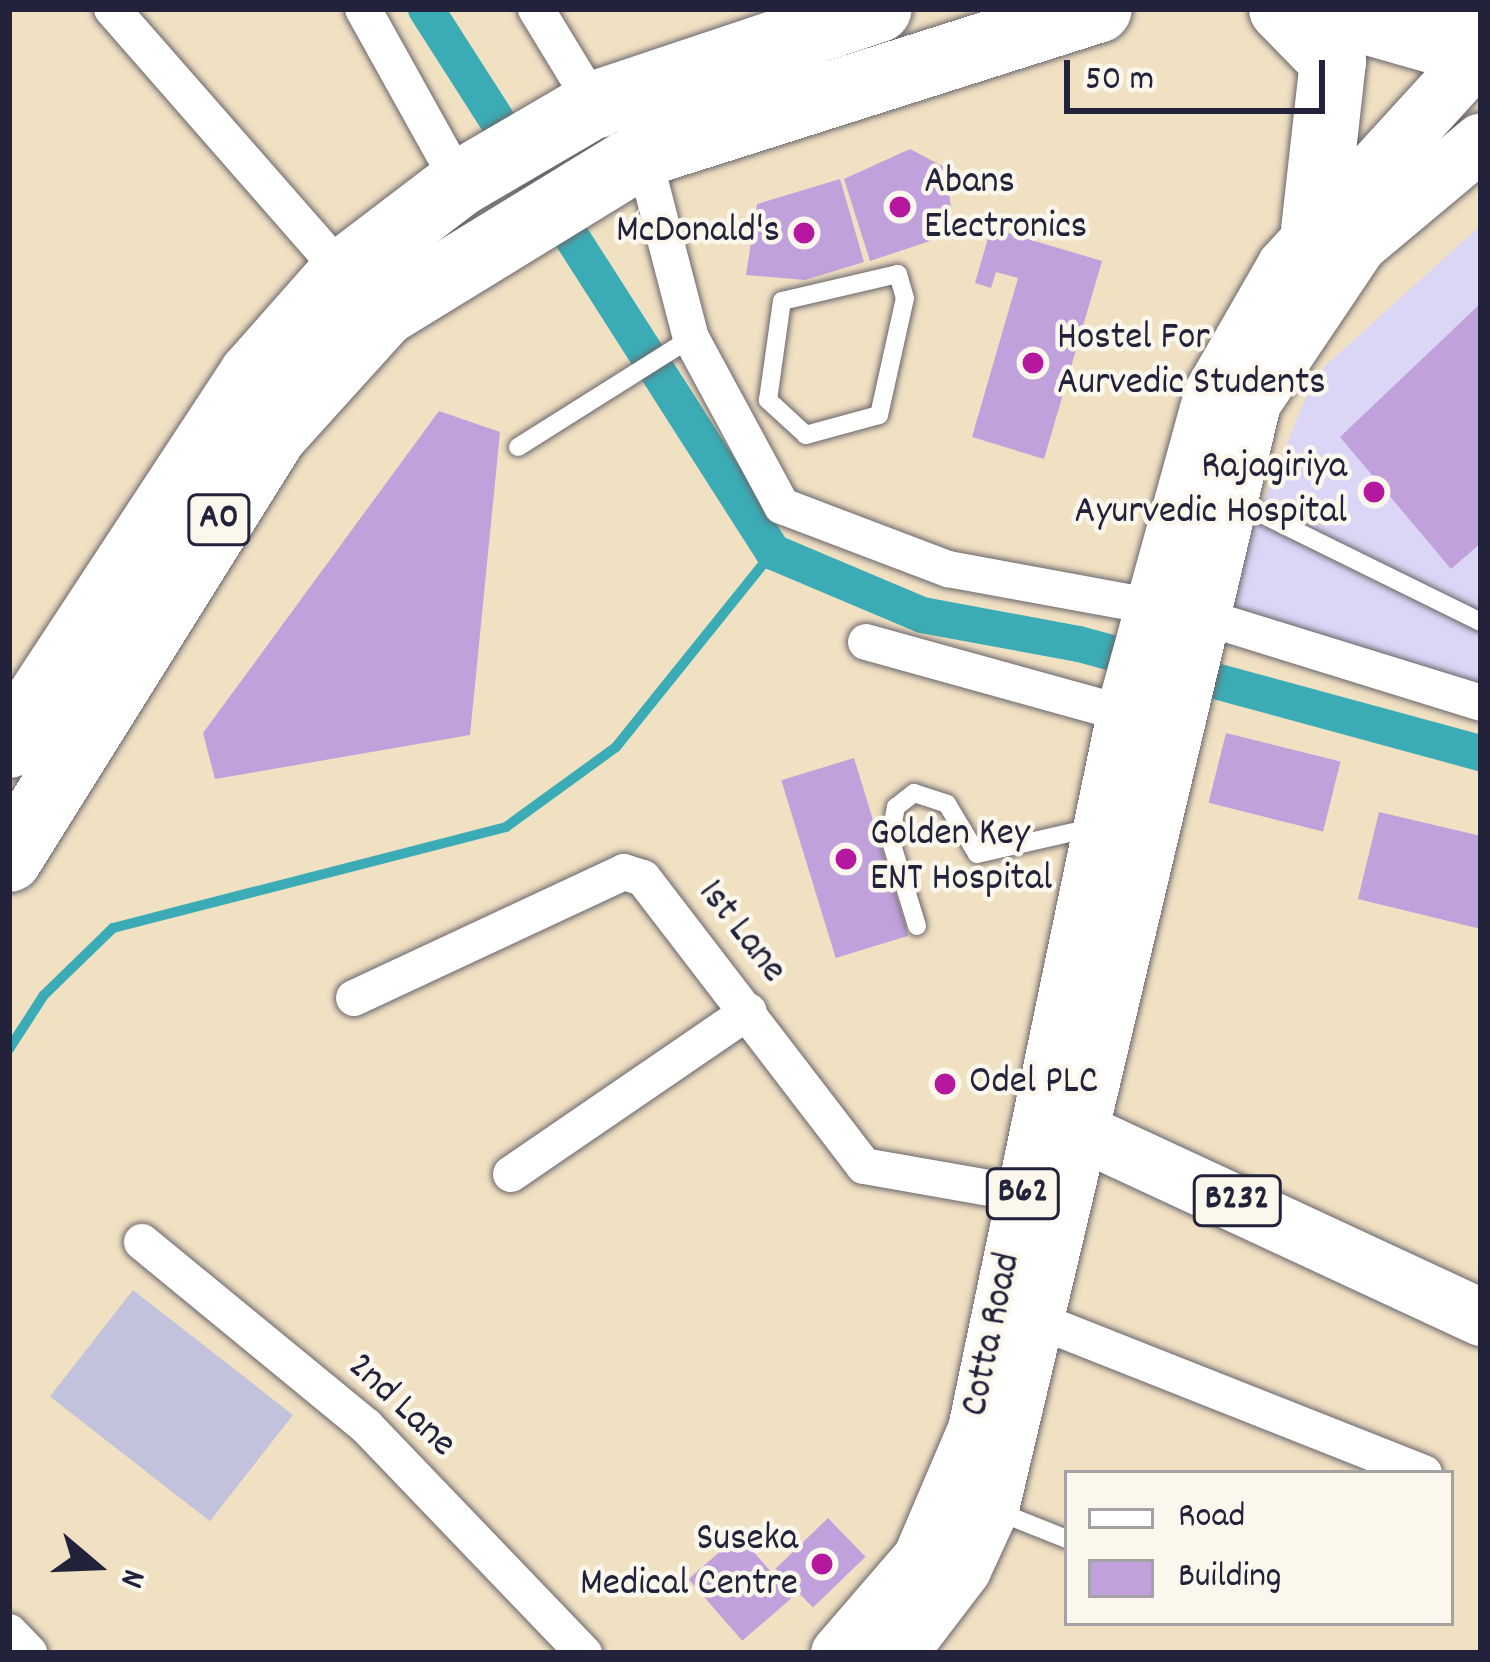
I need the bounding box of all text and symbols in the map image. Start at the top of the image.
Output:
scale bar [1070,36,1331,110]
text: 50 m [1085,55,1154,107]
place label: Abans Electronics [924,162,1087,253]
marker: Abans Electronics [887,194,913,220]
place label: McDonald's [616,210,780,256]
marker: McDonald's [791,220,817,246]
place label: Hostel For Aurvedic Students [1057,318,1326,409]
marker: Hostel For Aurvedic Students [1020,350,1046,376]
place label: Rajagiriya Ayurvedic Hospital [1074,447,1347,538]
marker: Rajagiriya Ayurvedic Hospital [1358,476,1390,508]
road number: A0 [186,490,252,550]
place label: Golden Key ENT Hospital [870,814,1052,905]
marker: Golden Key ENT Hospital [833,846,859,872]
street label: 1st Lane [685,872,795,994]
place label: Odel PLC [969,1061,1098,1107]
marker: Odel PLC [932,1071,958,1097]
road number: B62 [984,1164,1062,1224]
road number: B232 [1192,1171,1282,1231]
street label: Cotta Road [954,1249,1034,1421]
street label: 2nd Lane [336,1345,464,1469]
legend [1064,1470,1454,1626]
text: Road [1178,1492,1245,1544]
north arrow [36,1506,156,1626]
place label: Suseka Medical Centre [580,1519,798,1610]
marker: Suseka Medical Centre [809,1551,835,1577]
text: Building [1178,1552,1282,1604]
text: N [106,1563,155,1593]

